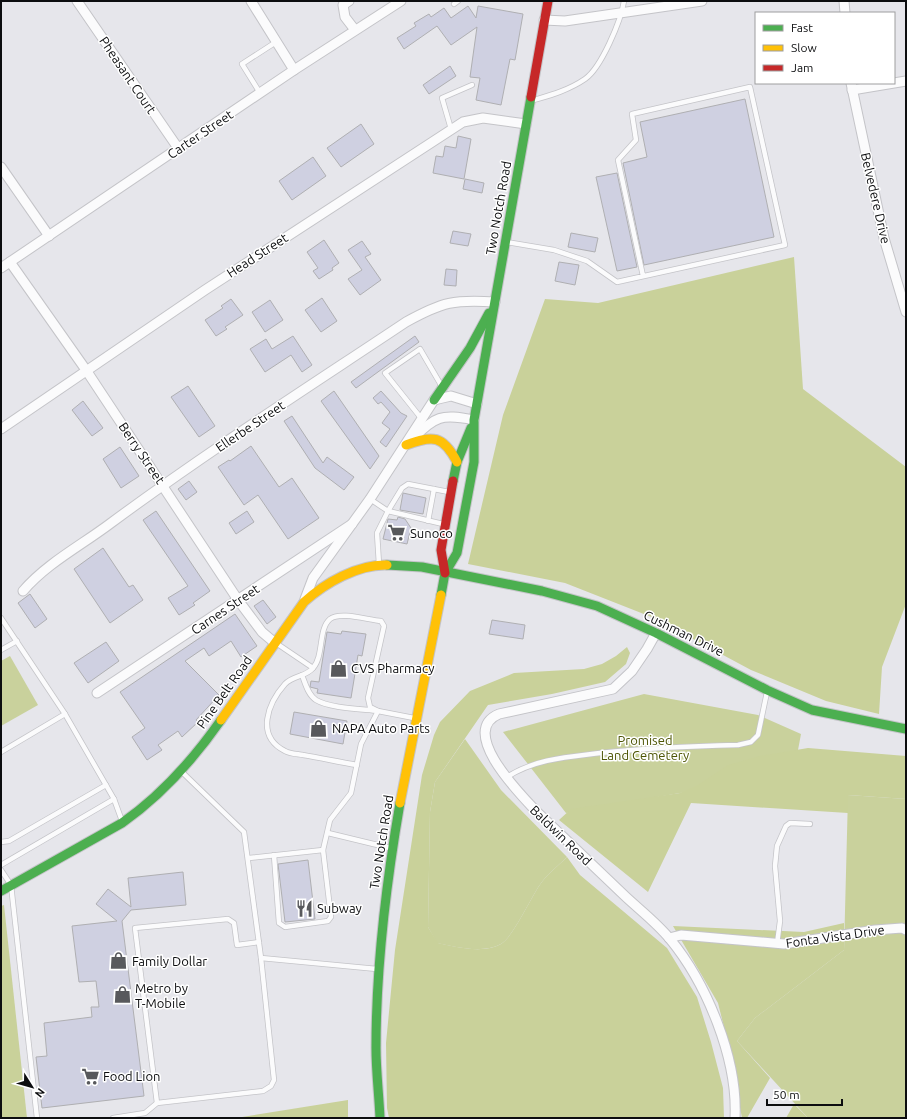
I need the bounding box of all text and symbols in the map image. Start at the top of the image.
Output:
legend [755,12,895,84]
text: Fast [791,21,813,34]
street label: Pheasant Court [97,34,159,116]
text: Slow [791,41,817,54]
text: Jam [791,61,813,74]
street label: Carter Street [165,107,235,161]
street label: Belvedere Drive [859,151,893,245]
street label: Two Notch Road [483,160,513,256]
street label: Head Street [224,230,290,280]
street label: Ellerbe Street [213,398,287,454]
street label: Berry Street [116,420,168,486]
supermarket icon: Sunoco [387,523,407,543]
place label: Sunoco [410,526,453,540]
street label: Carnes Street [188,581,262,637]
street label: Cushman Drive [642,608,726,658]
street label: Pine Belt Road [194,653,254,731]
shop icon: CVS Pharmacy [328,658,348,678]
place label: CVS Pharmacy [351,661,434,675]
shop icon: NAPA Auto Parts [309,718,329,738]
place label: NAPA Auto Parts [332,721,430,735]
park label: Promised Land Cemetery [601,733,689,762]
street label: Two Notch Road [367,794,395,890]
street label: Baldwin Road [528,802,594,868]
restaurant icon: Subway [294,898,314,918]
place label: Subway [317,901,362,915]
street label: Fonta Vista Drive [785,922,885,950]
shop icon: Family Dollar [109,951,129,971]
place label: Family Dollar [132,954,207,968]
place label: Metro by T-Mobile [135,981,188,1010]
shop icon: Metro by T-Mobile [112,985,132,1005]
supermarket icon: Food Lion [80,1066,100,1086]
north arrow [12,1067,52,1107]
place label: Food Lion [103,1069,160,1083]
scale bar [767,1081,842,1107]
text: N [33,1086,47,1100]
text: 50 m [773,1088,800,1101]

